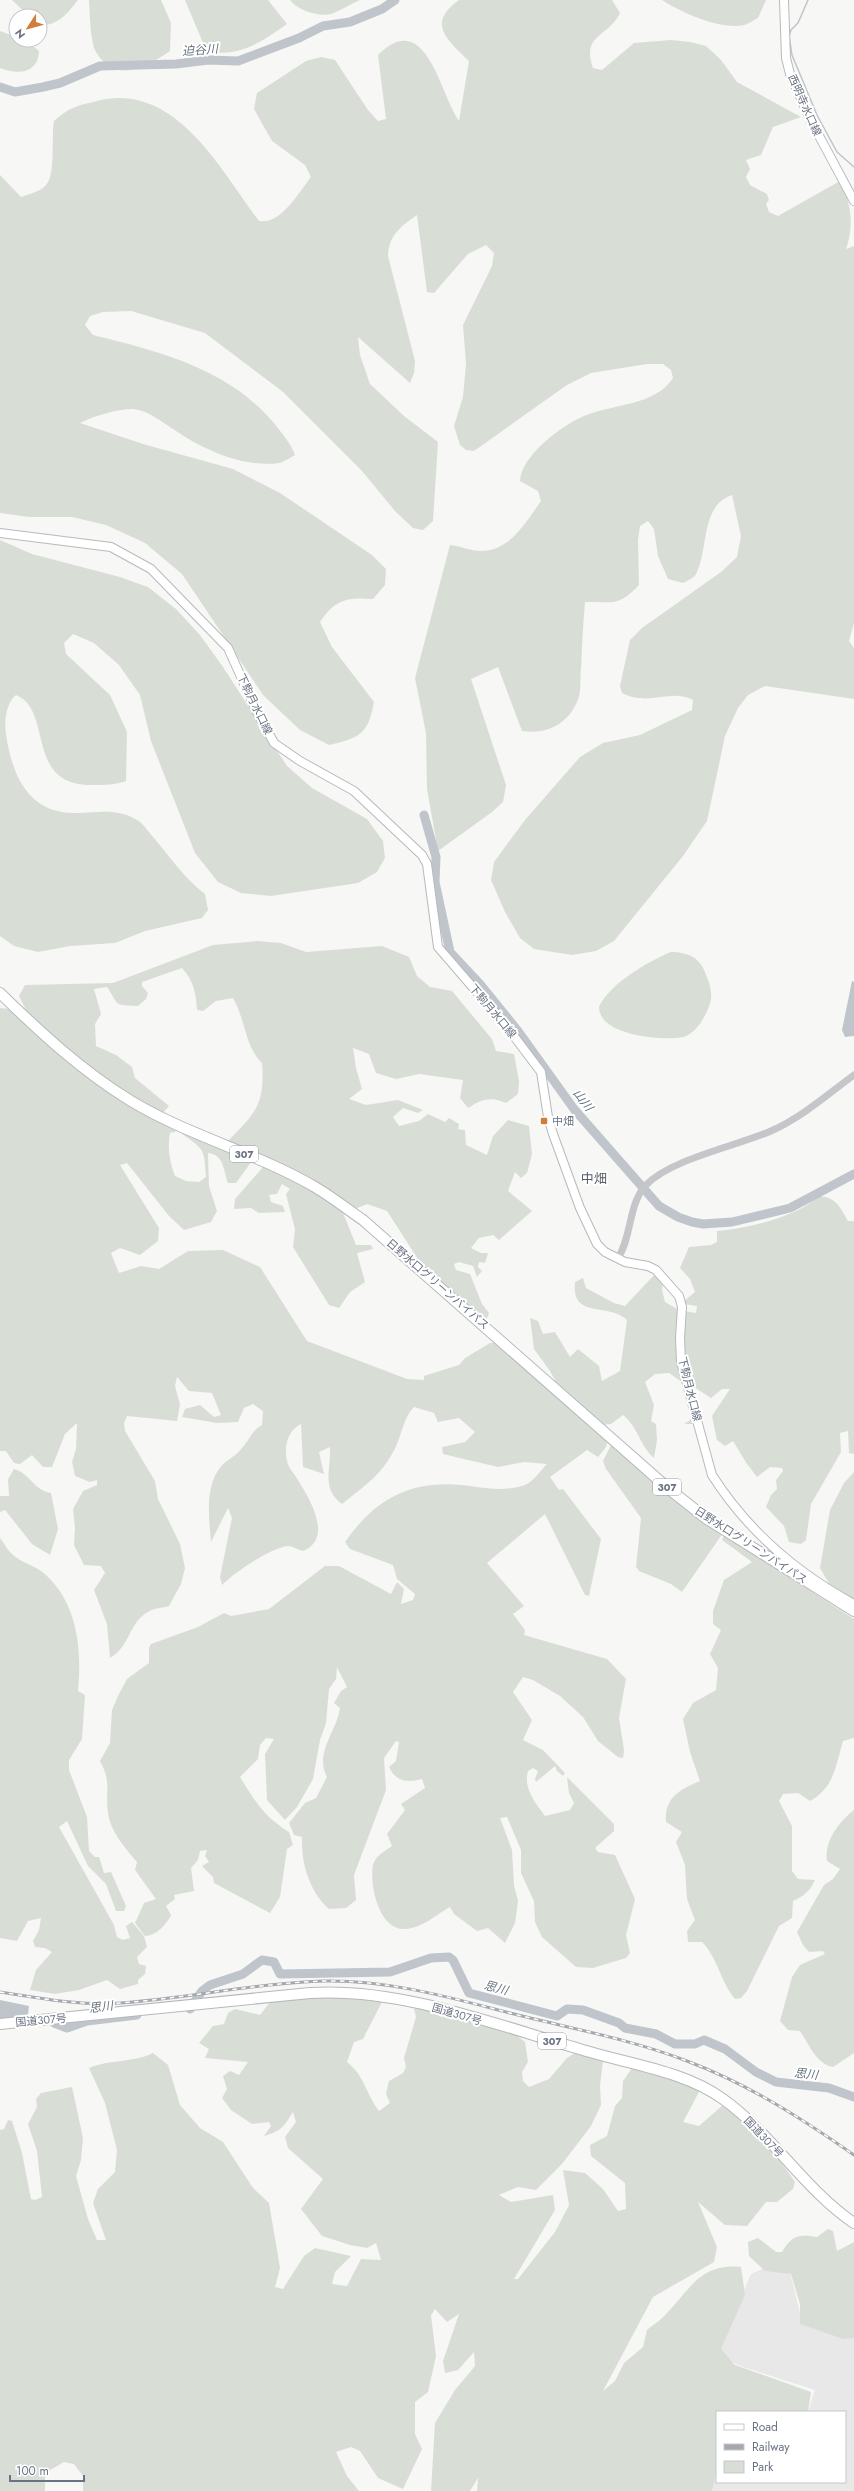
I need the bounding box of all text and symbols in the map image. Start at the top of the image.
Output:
north arrow [8,8,48,48]
text: N [11,26,29,42]
water label: 迫谷川 [181,40,221,60]
street label: 西明寺水口線 [784,72,826,138]
street label: 下駒月水口線 [233,671,277,737]
street label: 下駒月水口線 [466,981,520,1041]
water label: 山川 [569,1085,599,1117]
place label: 中畑 [552,1113,574,1129]
marker: 中畑 [539,1116,549,1126]
road number: 307 [230,1146,258,1162]
district label: 中畑 [581,1169,607,1188]
street label: 日野水口グリーンバイパス [383,1235,493,1333]
street label: 下駒月水口線 [674,1355,706,1423]
road number: 307 [653,1479,681,1495]
street label: 日野水口グリーンバイパス [692,1503,810,1587]
water label: 思川 [482,1976,512,2000]
water label: 思川 [88,1996,116,2017]
street label: 国道307号 [430,1999,484,2029]
street label: 国道307号 [15,2010,67,2030]
road number: 307 [538,2033,566,2049]
water label: 思川 [793,2064,821,2084]
street label: 国道307号 [740,2113,788,2161]
legend [716,2411,846,2483]
text: Road [752,2418,778,2436]
text: Railway [752,2438,790,2456]
scale bar [10,2457,84,2483]
text: Park [752,2458,774,2476]
text: 100 m [16,2462,49,2480]

